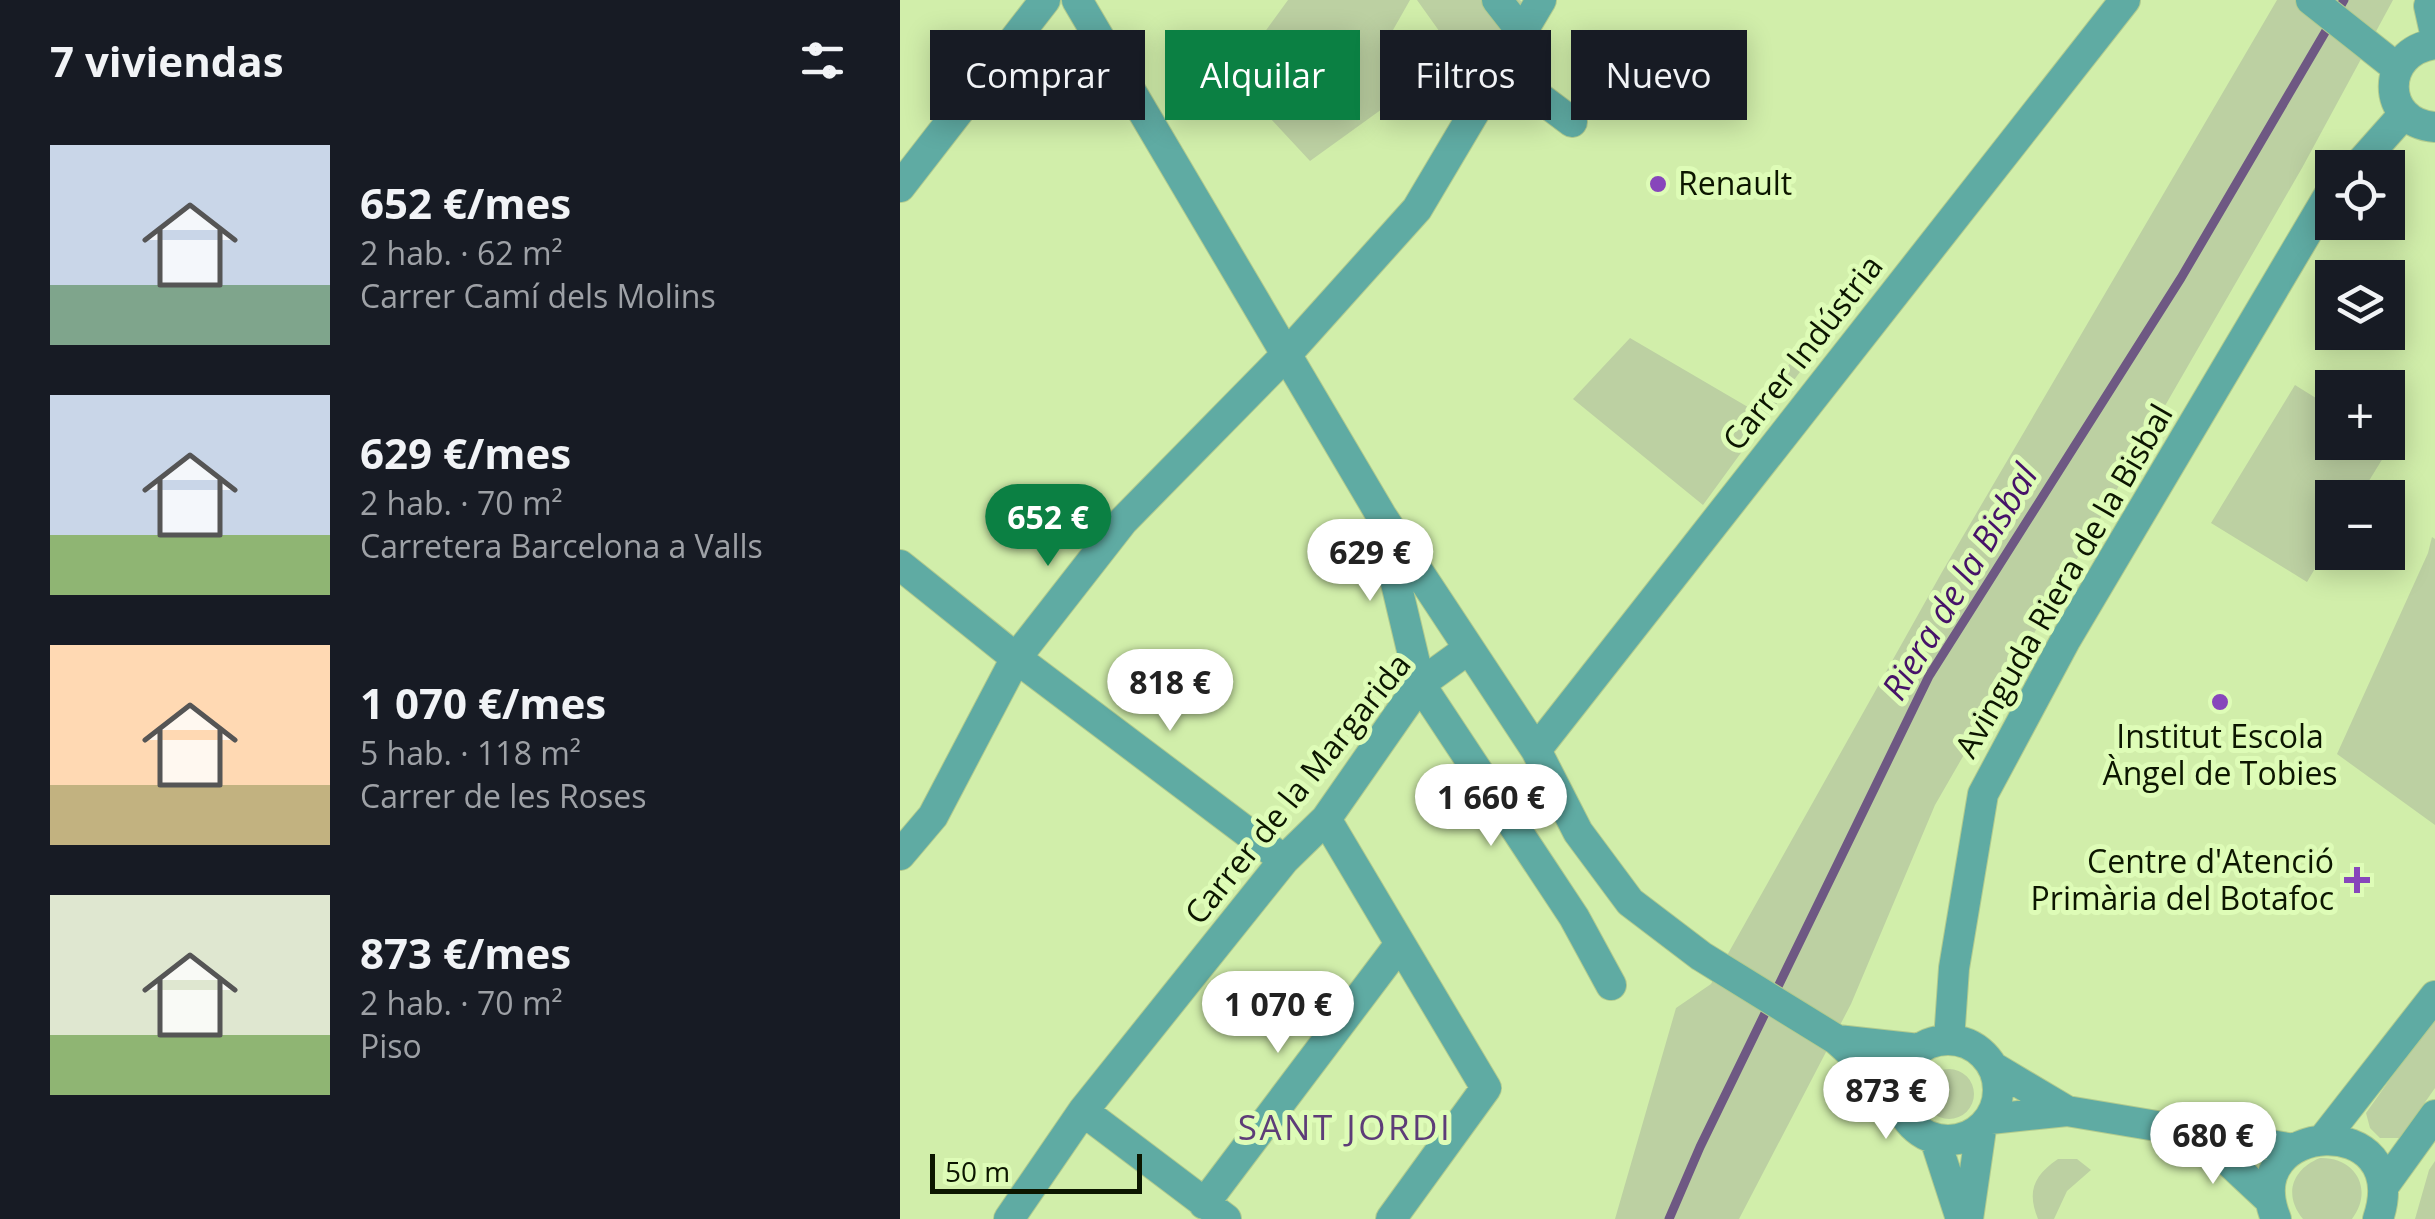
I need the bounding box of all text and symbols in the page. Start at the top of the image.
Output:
chip: Comprar [930,30,1145,120]
chip: Alquilar [1165,30,1360,120]
chip: Filtros [1380,30,1551,120]
chip: Nuevo [1571,30,1747,120]
text: 7 viviendas [50,32,284,89]
icon: filters [795,33,850,88]
map controls [2315,150,2405,570]
button: locate [2315,150,2405,240]
place label: Renault [1678,161,1792,204]
marker: Renault [1647,173,1669,195]
text: 652 €/mes [360,174,571,231]
icon: home [130,185,250,305]
text: 2 hab. · 62 m² [360,231,563,274]
street label: Carrer Indústria [1712,246,1892,459]
button: layers [2315,260,2405,350]
text: Carrer Camí dels Molins [360,274,716,317]
button: + [2315,370,2405,460]
street label: Avinguda Riera de la Bisbal [1947,398,2181,764]
text: 629 €/mes [360,424,571,481]
icon: home [130,435,250,555]
water label: Riera de la Bisbal [1873,457,2047,707]
button: − [2315,480,2405,570]
text: 2 hab. · 70 m² [360,481,563,524]
pin: 652 € [978,484,1118,569]
text: 652 € [1007,495,1089,538]
pin: 629 € [1300,519,1440,604]
text: Carretera Barcelona a Valls [360,524,763,567]
text: 629 € [1329,530,1411,573]
street label: Carrer de la Margarida [1174,644,1420,932]
pin: 818 € [1100,649,1240,734]
text: 818 € [1129,660,1211,703]
text: 1 070 €/mes [360,674,606,731]
icon: home [130,685,250,805]
marker: Institut Escola Àngel de Tobies [2209,691,2231,713]
place label: Institut Escola Àngel de Tobies [2102,714,2338,794]
text: 5 hab. · 118 m² [360,731,581,774]
pin: 1 660 € [1399,764,1583,849]
text: Carrer de les Roses [360,774,646,817]
text: 1 660 € [1437,775,1545,818]
place label: Centre d'Atenció Primària del Botafoc [2031,839,2334,919]
marker: Centre d'Atenció Primària del Botafoc [2344,867,2370,893]
text: 873 €/mes [360,924,571,981]
icon: home [130,935,250,1055]
pin: 1 070 € [1186,971,1370,1056]
text: 2 hab. · 70 m² [360,981,563,1024]
text: 1 070 € [1224,982,1332,1025]
text: Piso [360,1024,422,1067]
pin: 873 € [1816,1057,1956,1142]
text: 873 € [1845,1068,1927,1111]
pin: 680 € [2143,1102,2283,1187]
district label: SANT JORDI [1238,1103,1452,1150]
text: 680 € [2172,1113,2254,1156]
scale bar [930,1149,1142,1194]
text: 50 m [945,1152,1010,1190]

